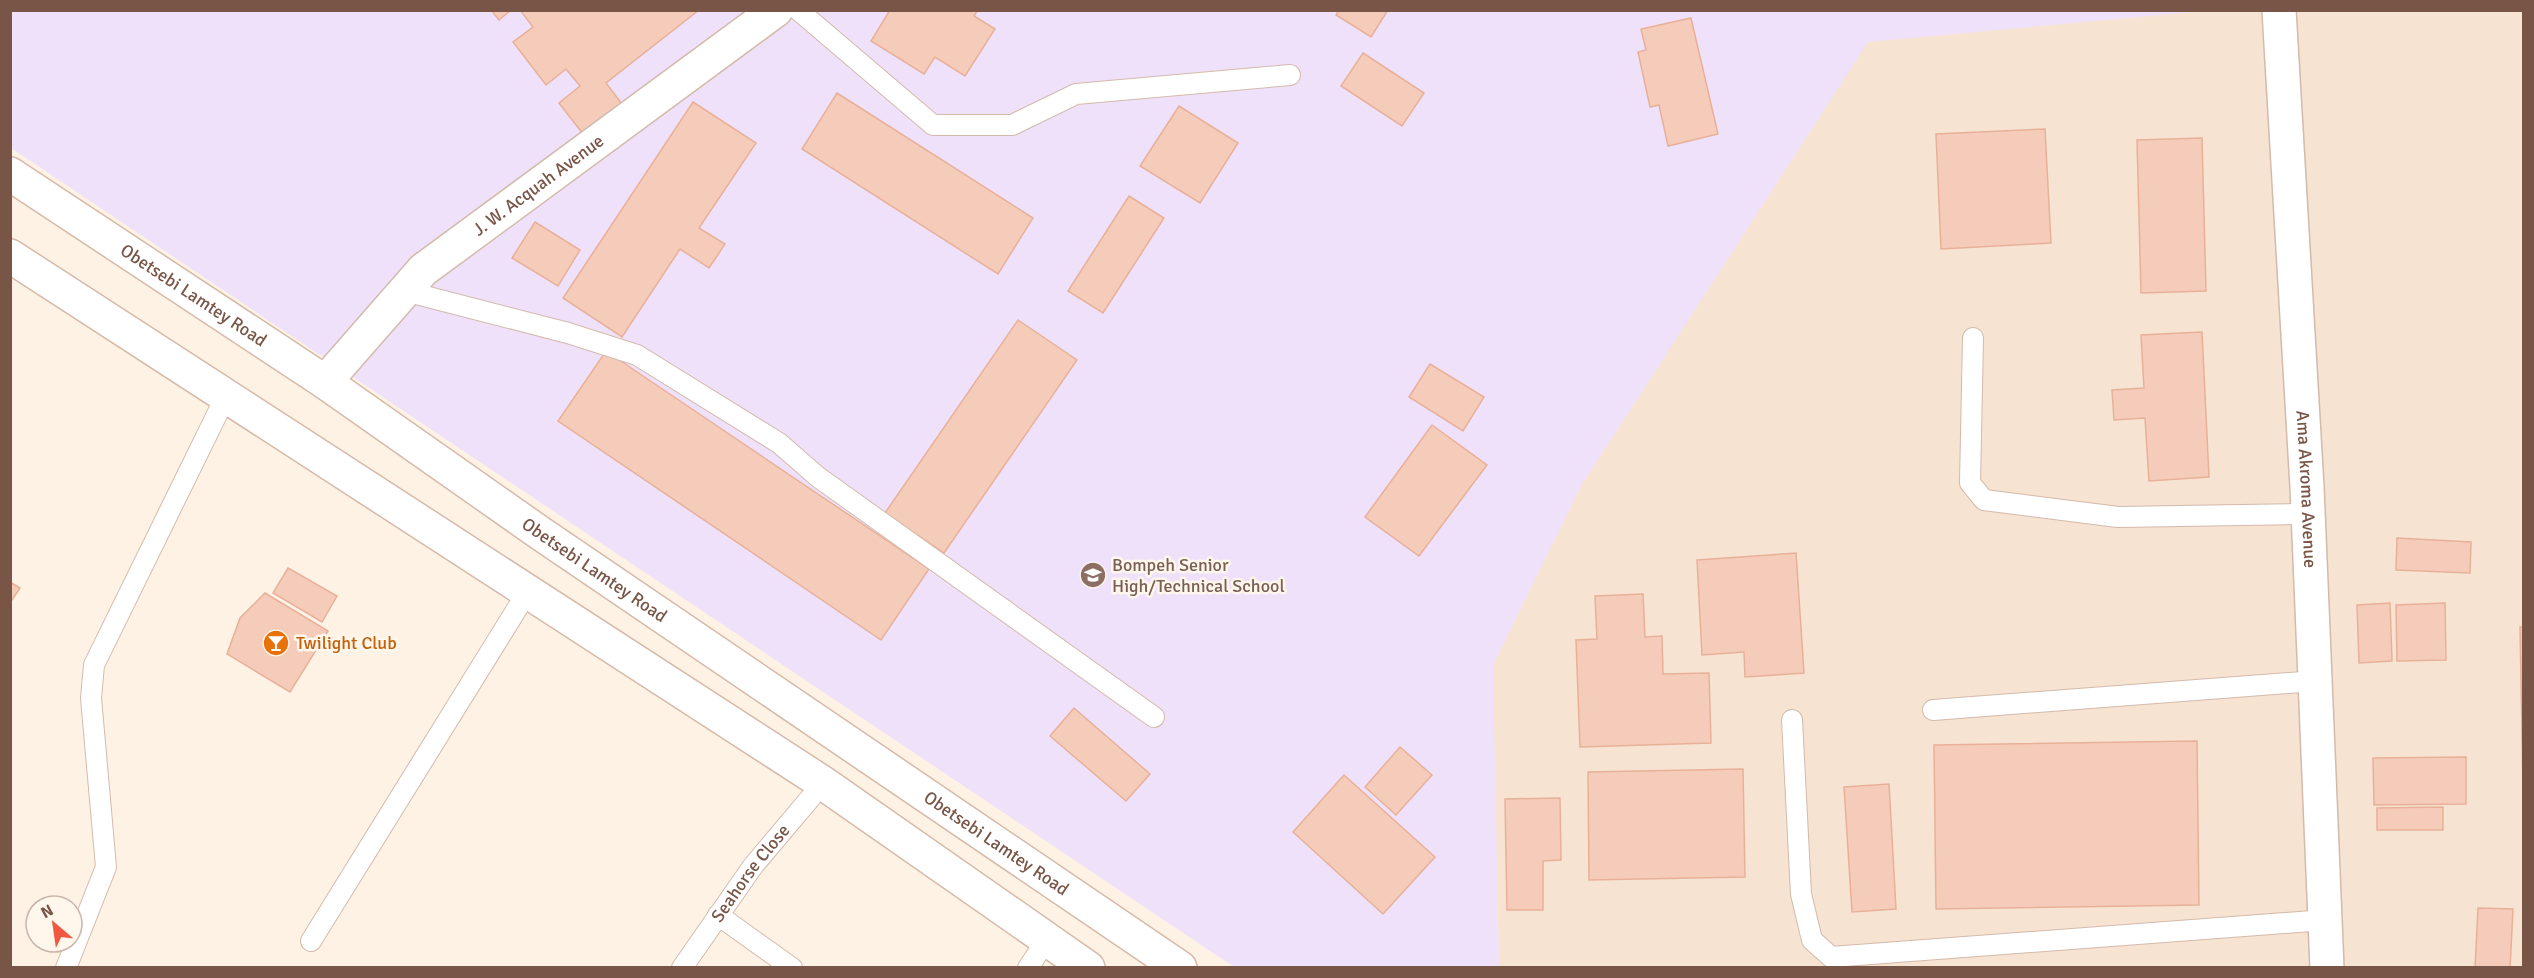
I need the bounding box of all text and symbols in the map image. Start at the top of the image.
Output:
street label: J. W. Acquah Avenue [468,130,608,241]
street label: Obetsebi Lamtey Road [116,239,271,351]
street label: Ama Akroma Avenue [2292,410,2321,569]
street label: Obetsebi Lamtey Road [518,513,671,627]
place label: Bompeh Senior High/Technical School [1112,554,1285,597]
school or university icon: Bompeh Senior High/Technical School [1078,560,1108,590]
bar icon: Twilight Club [261,628,291,658]
place label: Twilight Club [296,632,397,654]
street label: Obetsebi Lamtey Road [920,786,1073,900]
street label: Seahorse Close [706,820,794,926]
north arrow [24,894,84,954]
text: N [37,900,57,923]

